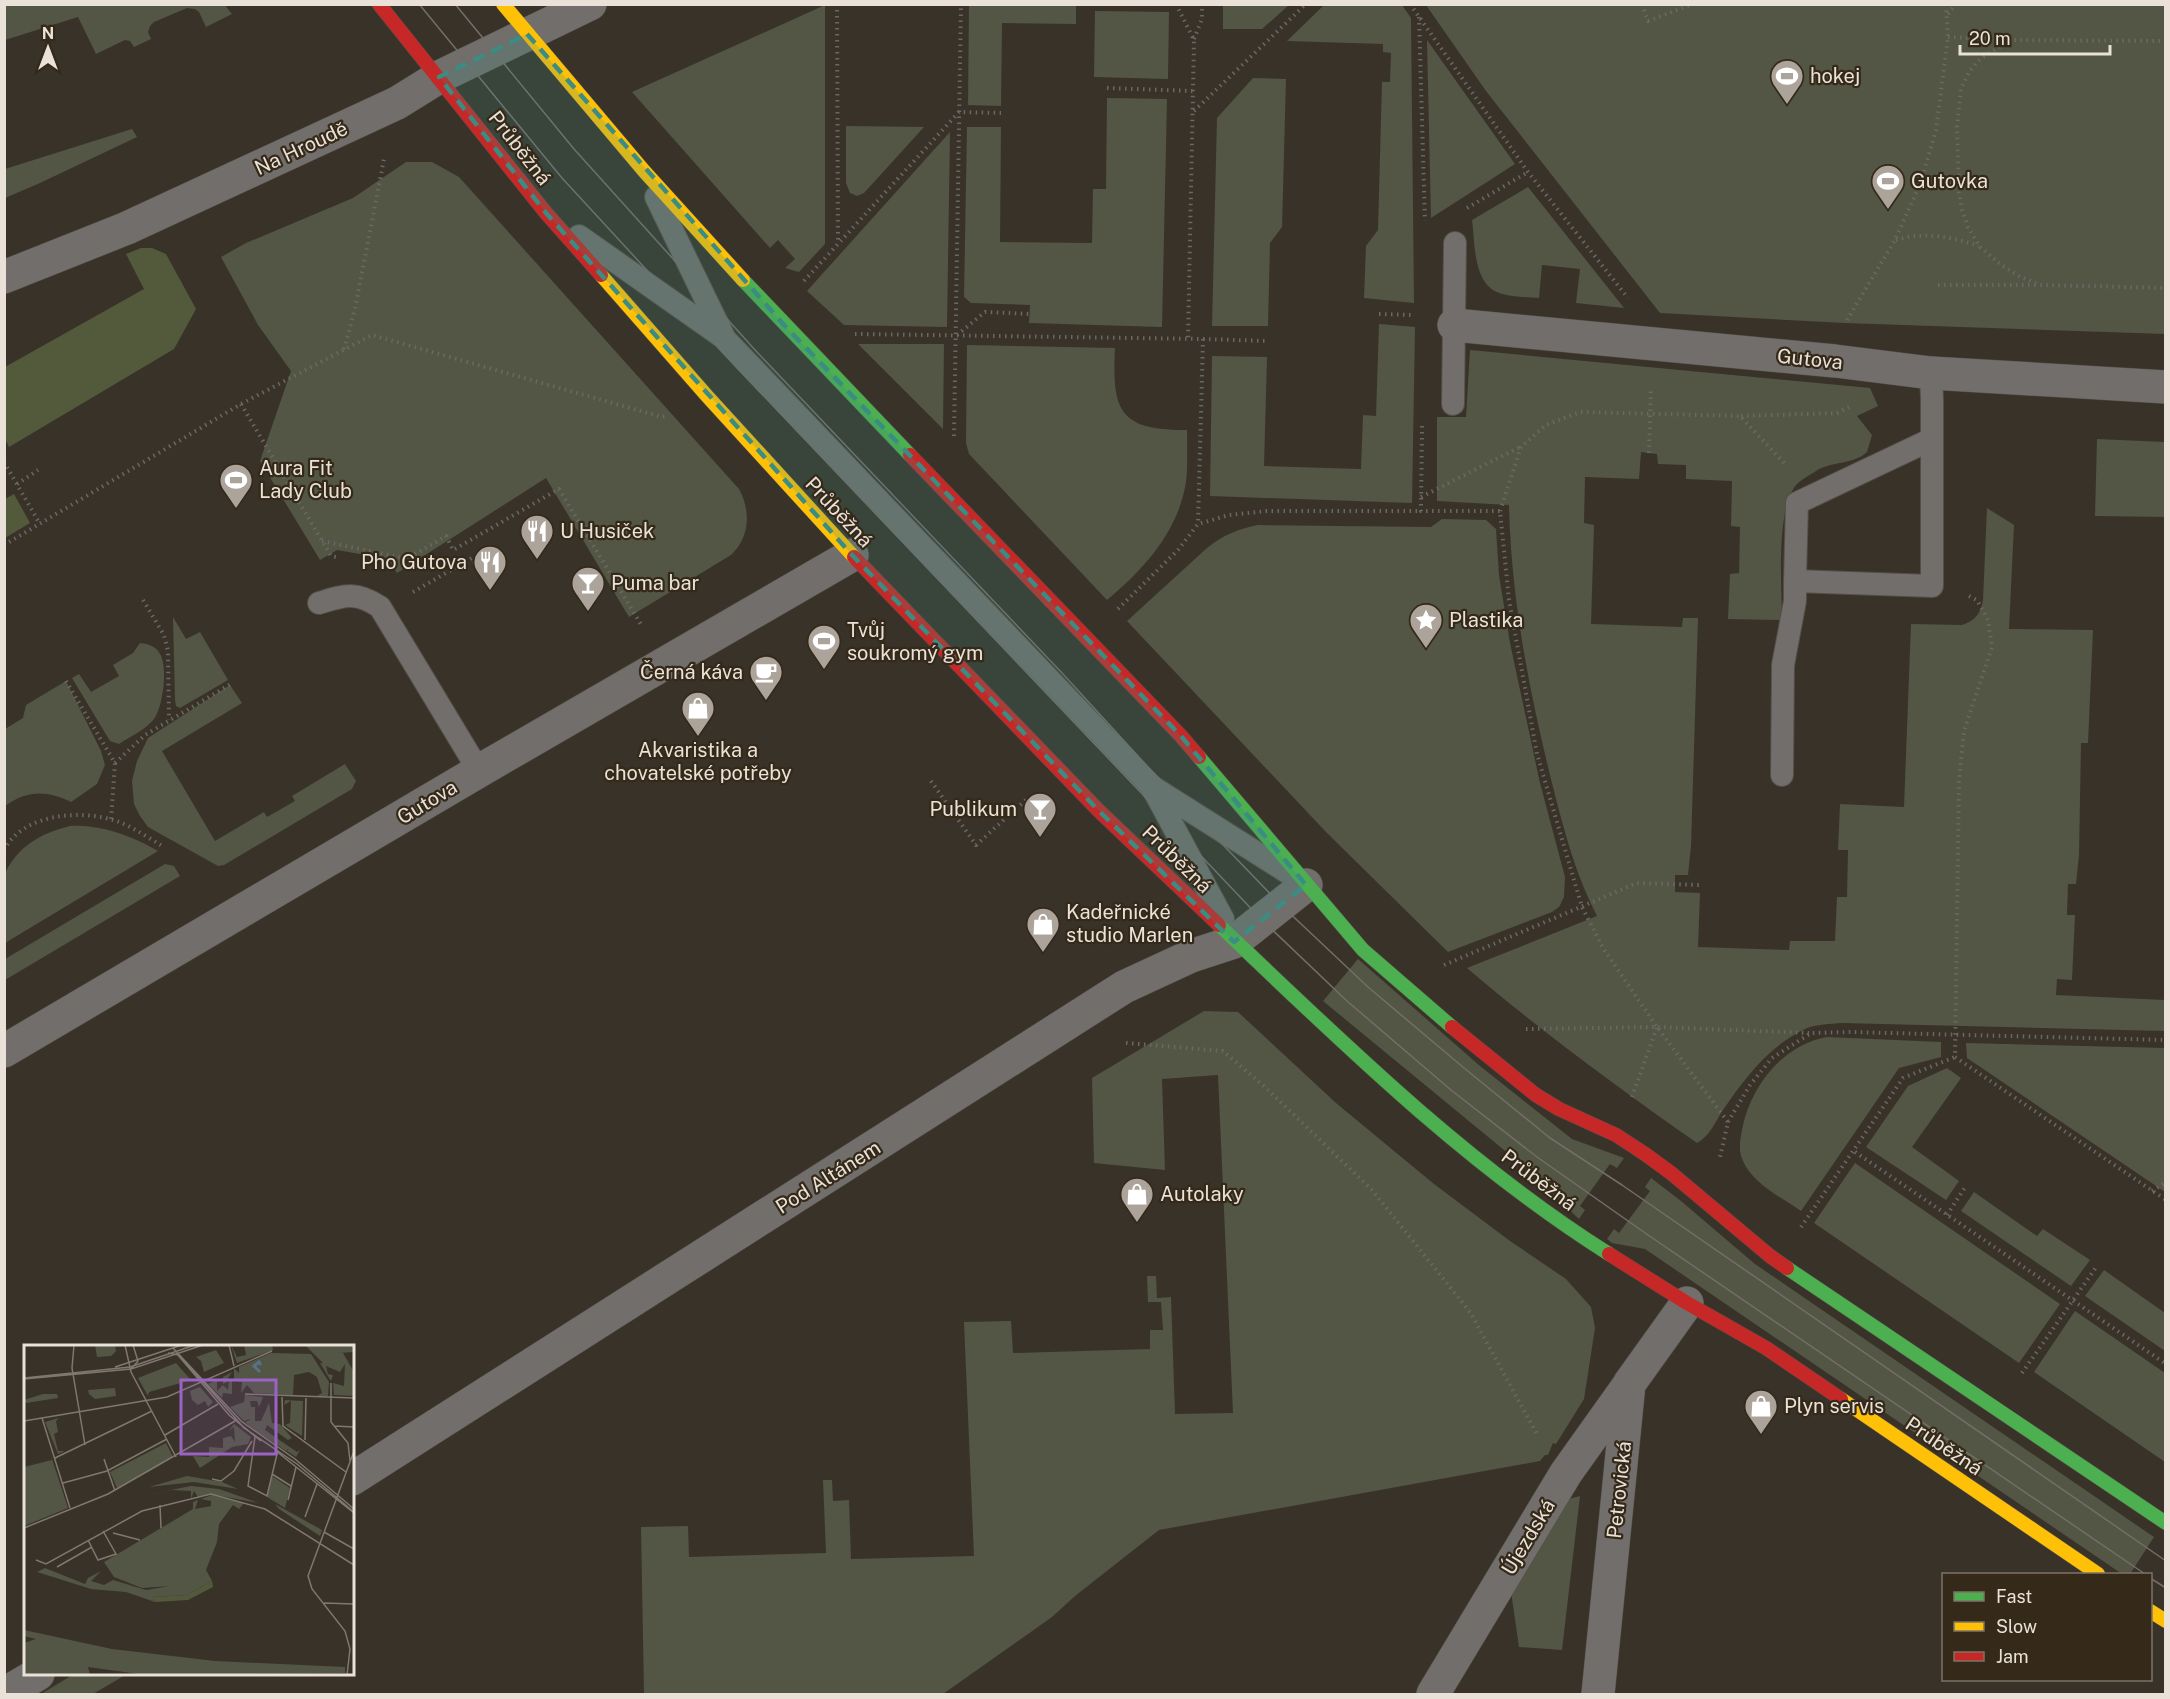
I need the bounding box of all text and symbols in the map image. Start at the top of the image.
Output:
north arrow [18,18,78,78]
scale bar [1960,18,2110,56]
text: N [42,24,54,43]
text: 20 m [1969,28,2011,49]
sports icon: hokej [1769,58,1805,105]
place label: hokej [1810,64,1860,88]
street label: Průběžná [484,106,556,190]
street label: Na Hroudě [251,116,351,180]
sports icon: Gutovka [1870,163,1906,210]
place label: Gutovka [1911,169,1988,193]
street label: Gutova [1776,344,1844,374]
place label: Aura Fit Lady Club [259,456,352,503]
sports icon: Aura Fit Lady Club [218,462,254,509]
street label: Průběžná [800,472,878,552]
restaurant icon: U Husiček [519,513,555,560]
place label: U Husiček [560,519,654,543]
restaurant icon: Pho Gutova [472,544,508,591]
place label: Pho Gutova [361,550,467,574]
bar icon: Puma bar [570,565,606,612]
place label: Puma bar [611,571,699,595]
place icon: Plastika [1408,602,1444,649]
place label: Plastika [1449,608,1523,632]
place label: Tvůj soukromý gym [847,618,983,665]
sports icon: Tvůj soukromý gym [806,623,842,670]
cafe icon: Černá káva [748,654,784,701]
place label: Černá káva [640,660,743,684]
shop icon: Akvaristika a chovatelské potřeby [680,690,716,737]
place label: Akvaristika a chovatelské potřeby [604,738,792,785]
street label: Gutova [393,775,461,829]
bar icon: Publikum [1022,791,1058,838]
place label: Publikum [930,797,1017,821]
street label: Průběžná [1137,820,1217,898]
place label: Kadeřnické studio Marlen [1066,900,1193,947]
shop icon: Kadeřnické studio Marlen [1025,906,1061,953]
street label: Pod Altánem [771,1135,885,1219]
street label: Průběžná [1497,1144,1581,1216]
shop icon: Autolaky [1119,1176,1155,1223]
place label: Autolaky [1160,1182,1244,1206]
inset map [24,1345,354,1675]
shop icon: Plyn servis [1743,1388,1779,1435]
place label: Plyn servis [1784,1394,1884,1418]
street label: Průběžná [1901,1412,1987,1480]
street label: Petrovická [1602,1440,1636,1540]
street label: Újezdská [1495,1494,1560,1579]
legend [1942,1573,2152,1681]
text: Fast [1996,1586,2032,1607]
text: Slow [1996,1616,2037,1637]
text: Jam [1996,1646,2029,1667]

